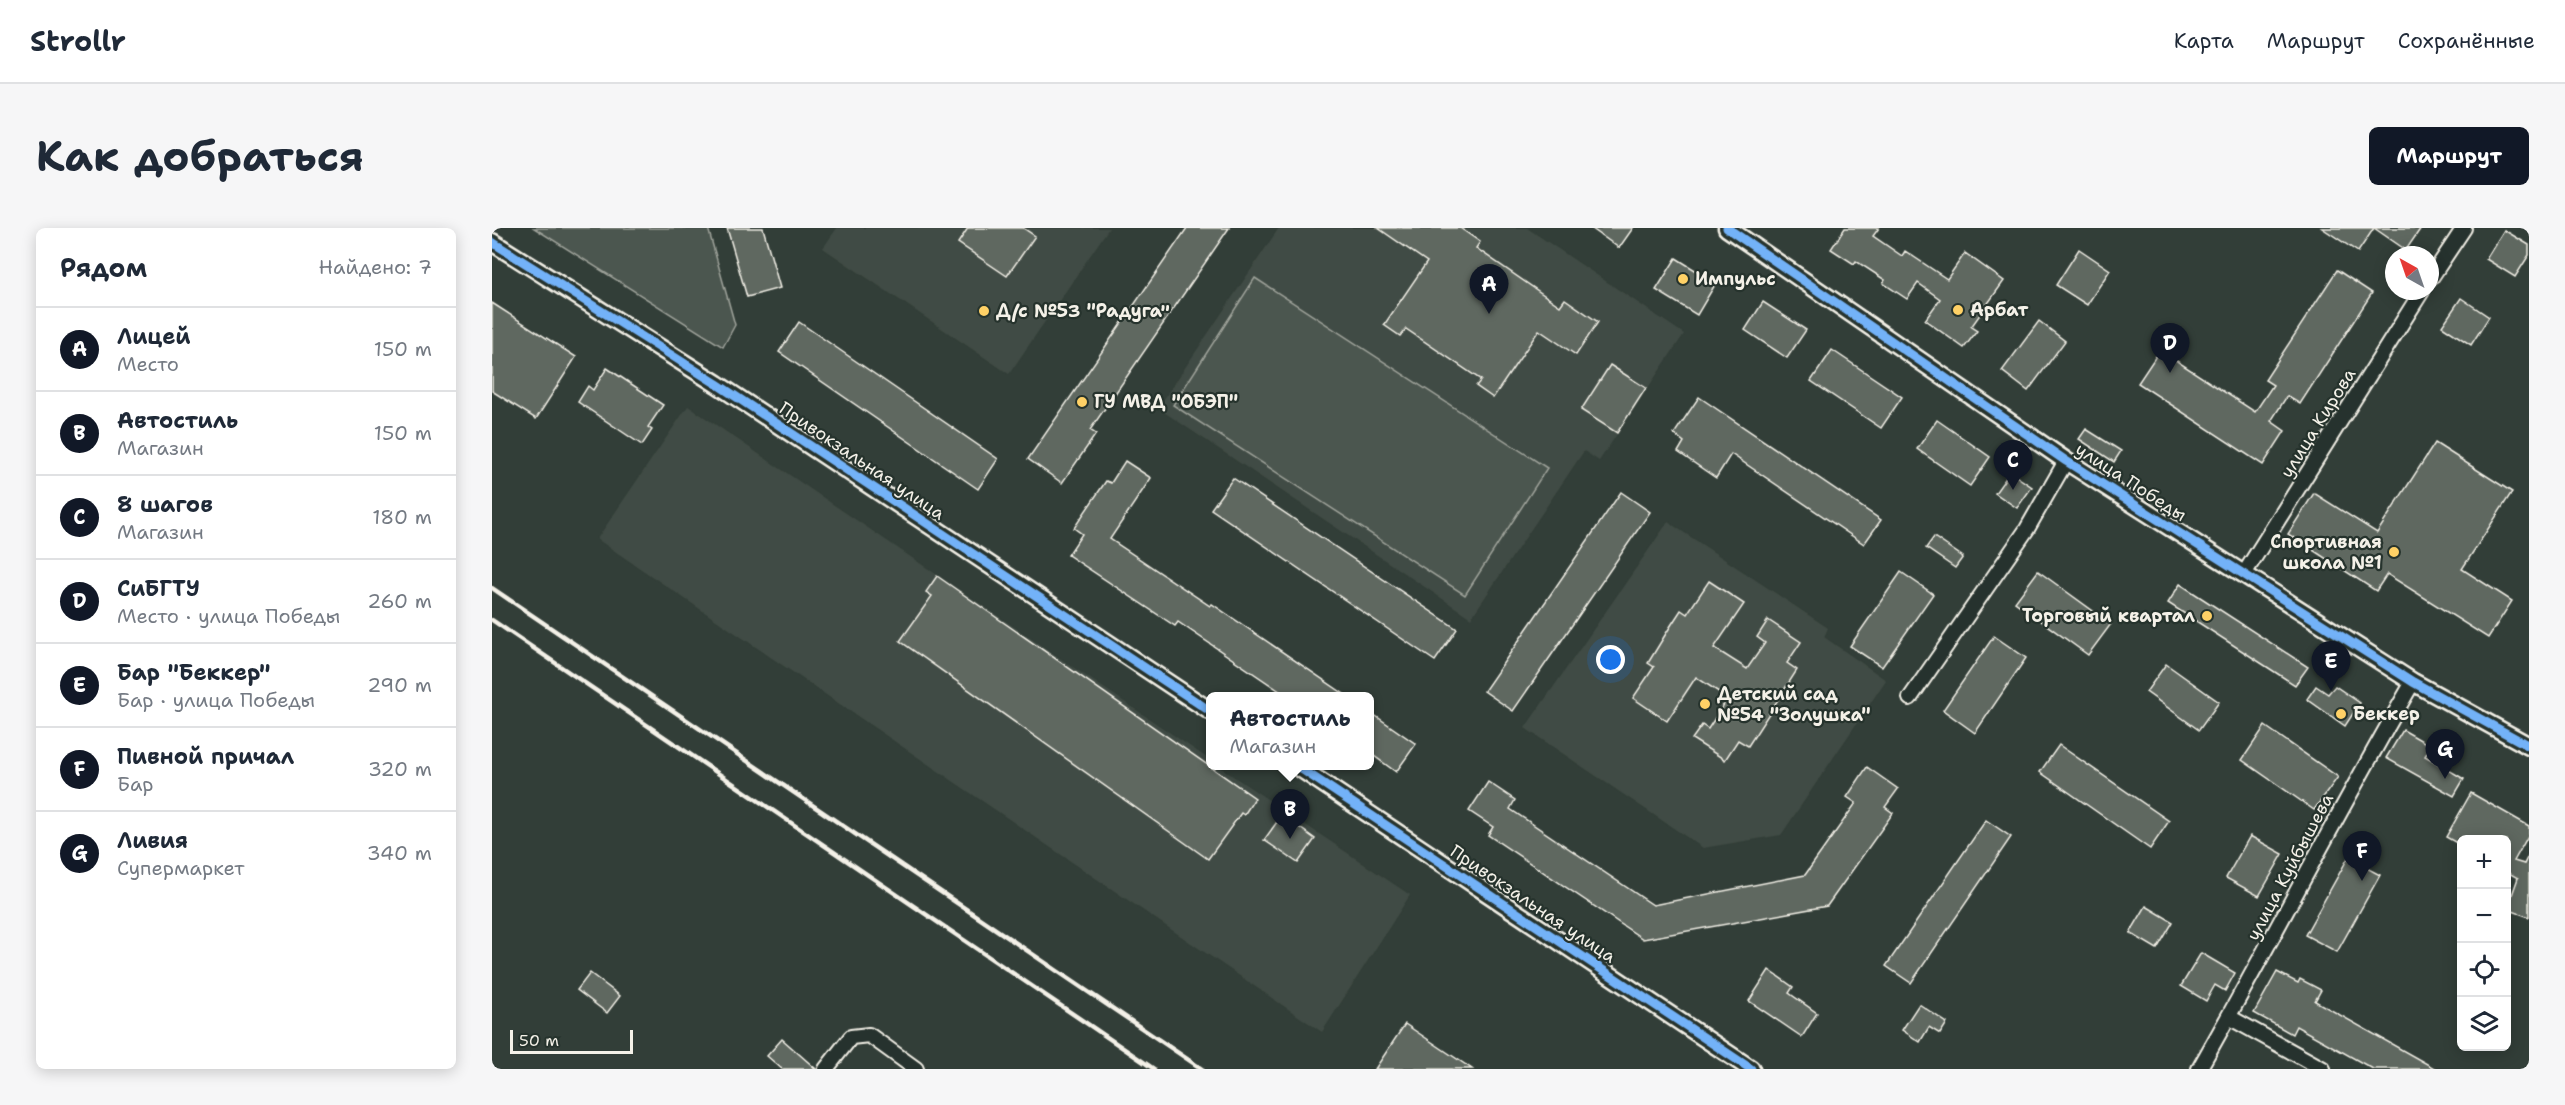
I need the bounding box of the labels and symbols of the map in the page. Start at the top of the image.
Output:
north arrow [2385,246,2439,300]
pin: A [1470,264,1508,314]
place label: Импульс [1695,267,1776,291]
marker: Импульс [1676,272,1690,286]
place label: Арбат [1970,298,2028,322]
place label: Д/с №53 "Радуга" [996,299,1170,323]
marker: Арбат [1951,303,1965,317]
marker: Д/с №53 "Радуга" [977,304,991,318]
pin: D [2150,324,2190,373]
street label: улица Кирова [2275,364,2361,482]
place label: ГУ МВД "ОБЭП" [1094,390,1238,414]
marker: ГУ МВД "ОБЭП" [1075,395,1089,409]
street label: Привокзальная улица [774,396,950,526]
street label: улица Победы [2071,437,2191,527]
pin: C [1994,440,2032,490]
place label: Спортивная школа №1 [2270,530,2382,575]
marker: Спортивная школа №1 [2387,545,2401,559]
place label: Торговый квартал [2022,604,2195,628]
marker: Торговый квартал [2200,609,2214,623]
pin: E [2312,642,2350,691]
your location [1596,645,1625,674]
place label: Детский сад №54 "Золушка" [1717,682,1871,727]
marker: Детский сад №54 "Золушка" [1698,697,1712,711]
place label: Беккер [2353,702,2420,726]
marker: Беккер [2334,707,2348,721]
pin: G [2426,730,2464,779]
street label: улица Куйбышева [2241,789,2339,945]
pin: B [1270,790,1310,839]
pin: F [2342,832,2382,881]
street label: Привокзальная улица [1445,839,1621,969]
scale bar [510,1027,633,1054]

